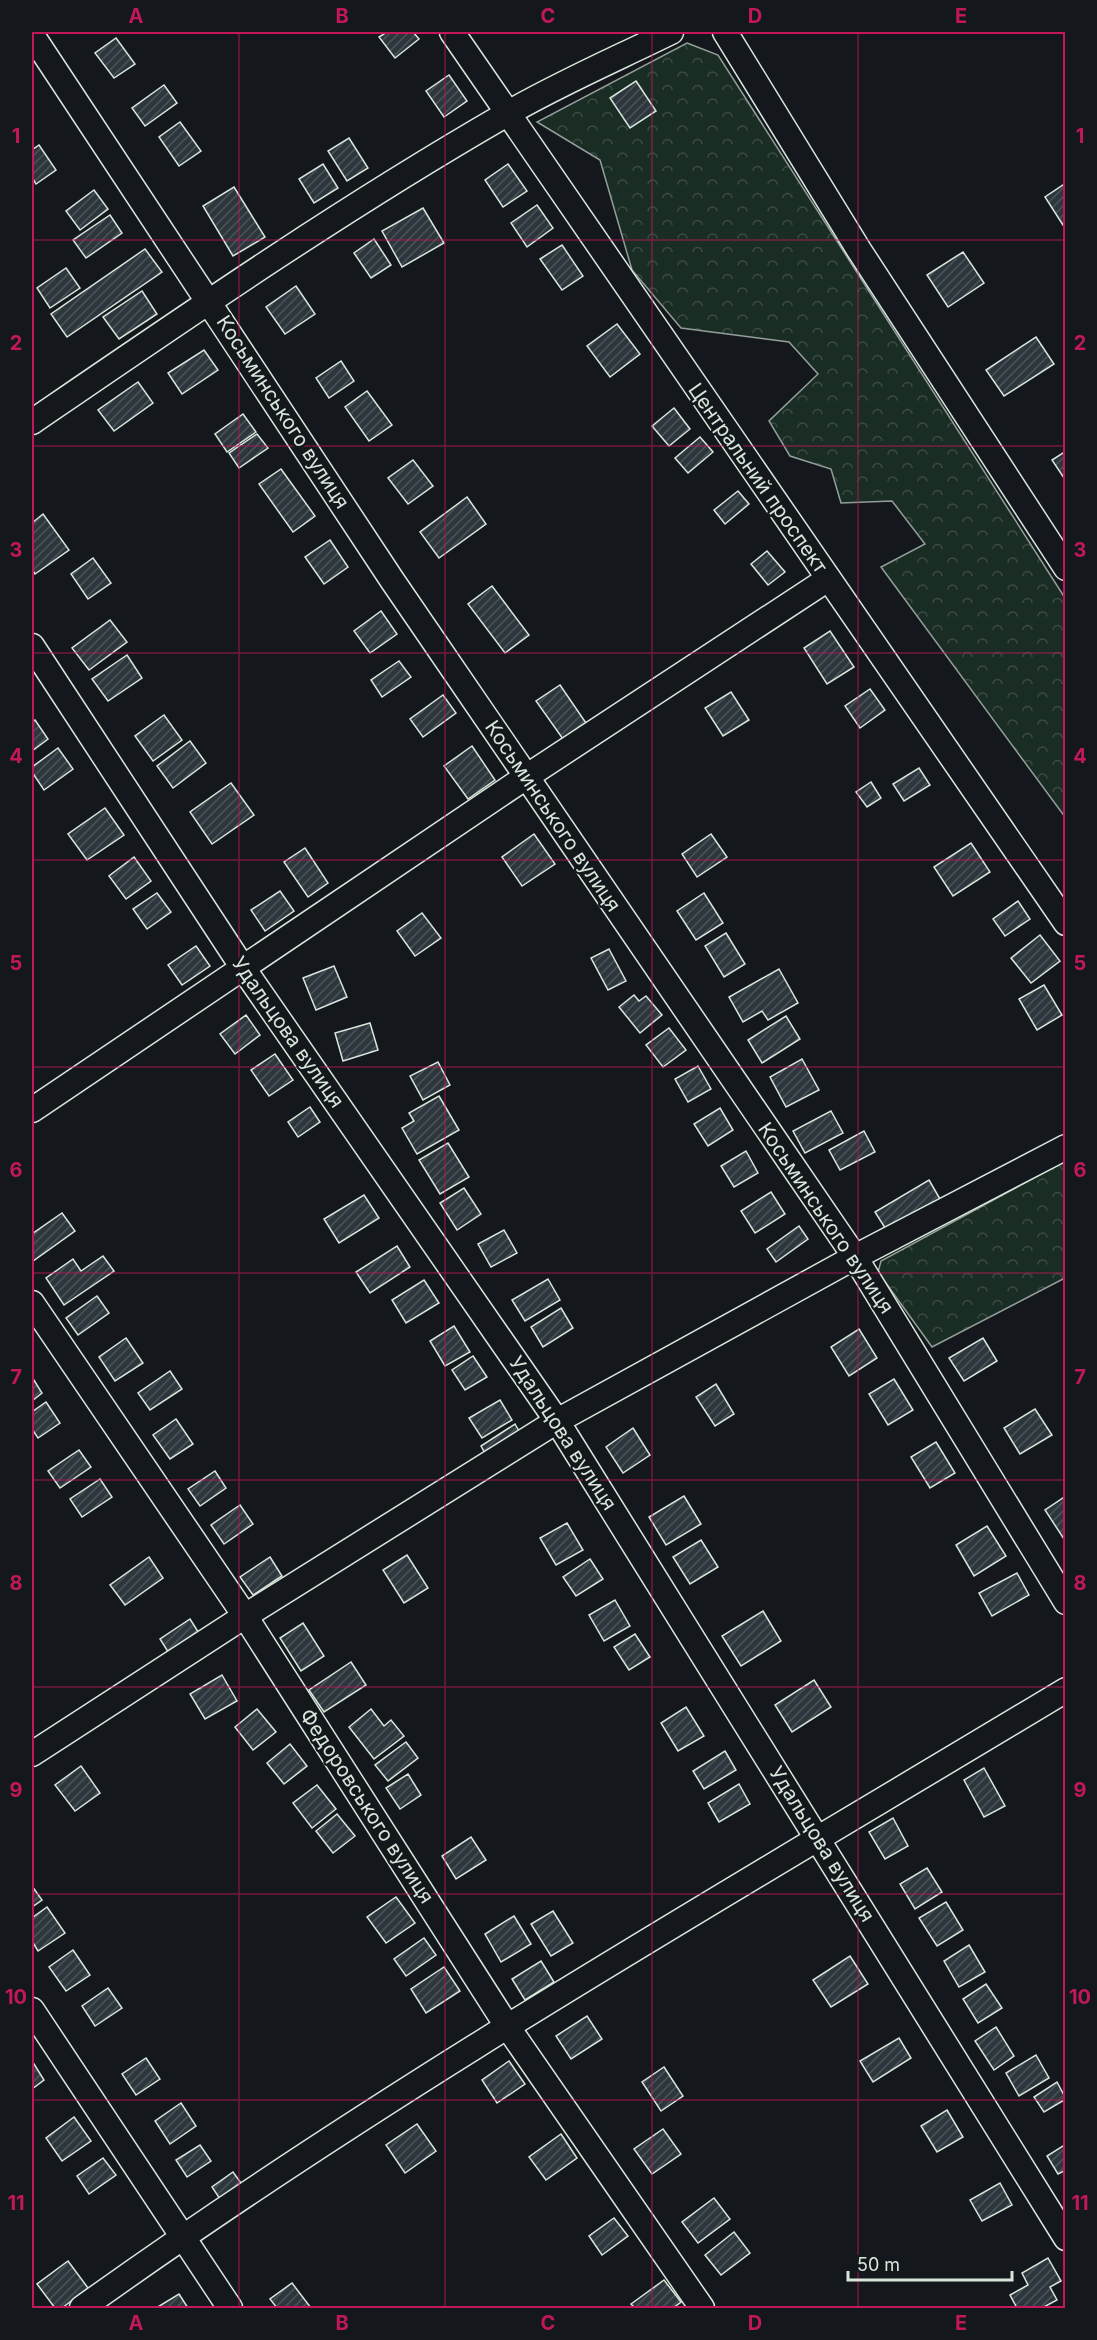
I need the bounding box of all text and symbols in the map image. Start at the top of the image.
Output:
text: A [129,4,144,28]
text: B [335,4,349,28]
text: C [541,4,555,28]
text: D [748,4,762,28]
text: E [955,4,967,28]
text: 1 [12,124,20,148]
text: 1 [1076,124,1084,148]
street label: Косьминського вулиця [212,311,354,513]
text: 2 [10,331,22,355]
text: 2 [1074,331,1086,355]
street label: Центральний проспект [683,379,833,578]
text: 3 [10,538,22,562]
text: 3 [1074,538,1086,562]
street label: Косьминського вулиця [480,716,626,916]
text: 4 [9,744,23,768]
text: 4 [1073,744,1087,768]
text: 5 [10,951,22,975]
text: 5 [1074,951,1086,975]
street label: Удальцова вулиця [227,952,349,1112]
street label: Косьминського вулиця [753,1118,899,1318]
text: 6 [10,1158,23,1182]
text: 6 [1074,1158,1087,1182]
street label: Удальцова вулиця [504,1351,622,1515]
text: 7 [10,1365,22,1389]
text: 7 [1074,1365,1086,1389]
text: 8 [9,1571,23,1595]
text: 8 [1073,1571,1087,1595]
street label: Федоровського вулиця [295,1704,439,1908]
street label: Удальцова вулиця [764,1762,880,1926]
text: 9 [10,1778,23,1802]
text: 9 [1074,1778,1087,1802]
text: 10 [5,1985,27,2009]
text: 10 [1069,1985,1091,2009]
text: 11 [7,2191,25,2215]
text: 11 [1071,2191,1089,2215]
scale bar [848,2244,1012,2282]
text: 50 m [857,2254,900,2275]
text: A [129,2311,144,2335]
text: B [335,2311,349,2335]
text: C [541,2311,555,2335]
text: D [748,2311,762,2335]
text: E [955,2311,967,2335]

